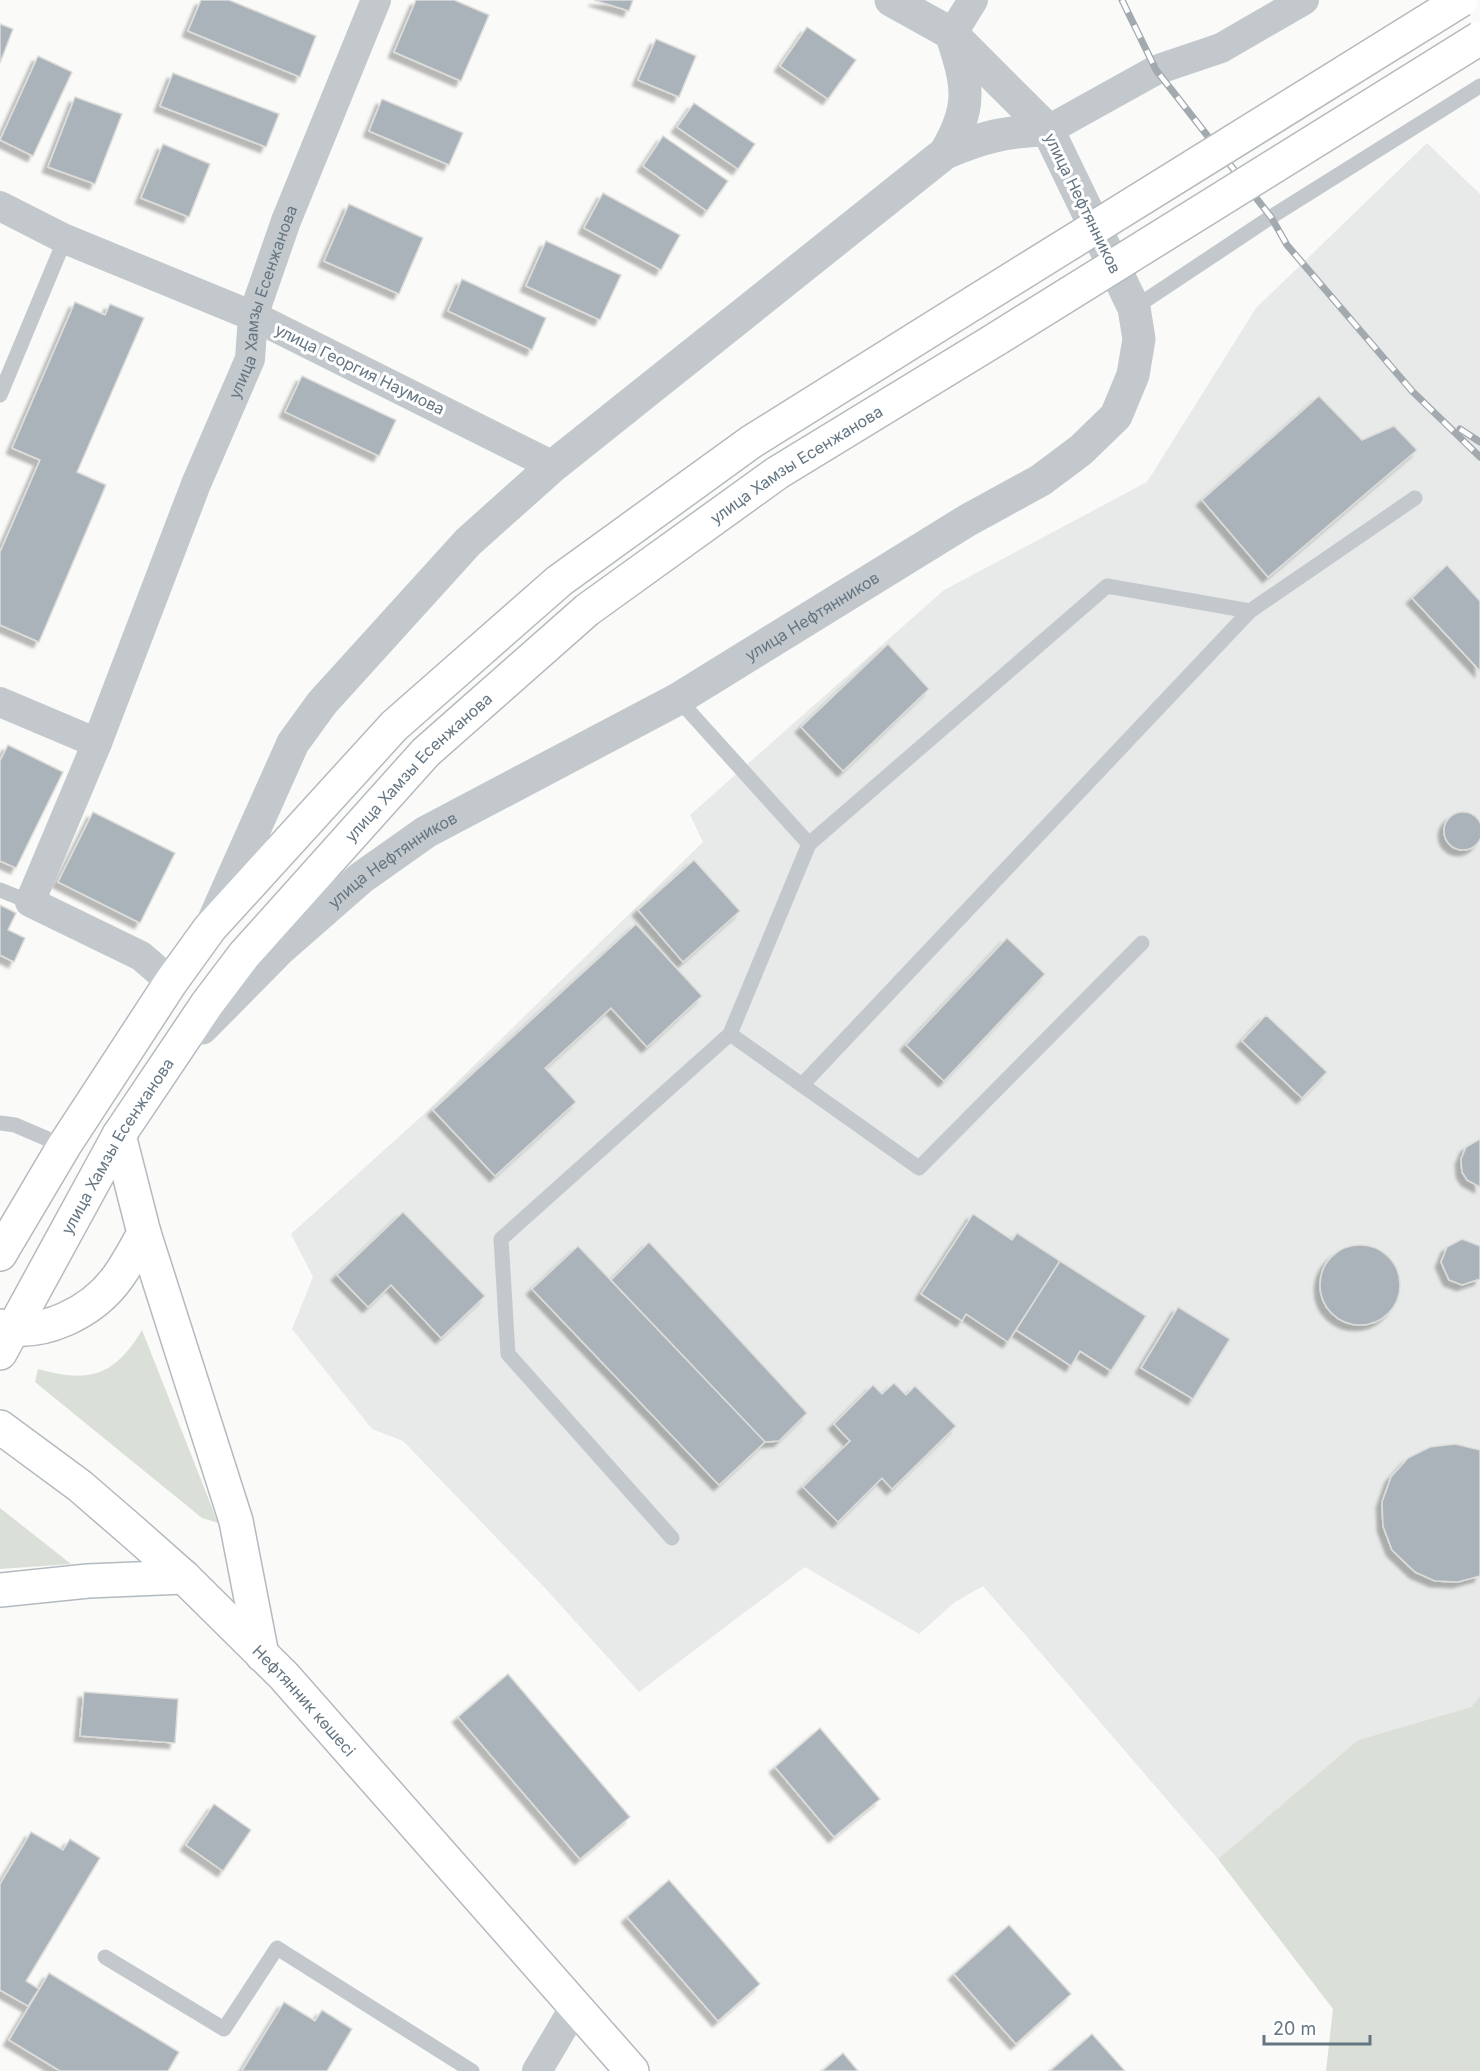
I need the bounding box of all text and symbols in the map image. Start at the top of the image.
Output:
street label: улица Нефтянников [1040,129,1126,277]
street label: улица Хамзы Есенжанова [224,202,301,402]
street label: улица Георгия Наумова [272,319,448,419]
street label: улица Хамзы Есенжанова [706,401,886,528]
street label: улица Нефтянников [741,567,883,665]
street label: улица Хамзы Есенжанова [340,688,496,846]
street label: улица Нефтянников [324,807,460,912]
street label: улица Хамзы Есенжанова [57,1054,178,1238]
street label: Нефтянник көшесі [248,1641,360,1760]
scale bar [1264,2008,1370,2046]
text: 20 m [1273,2018,1316,2039]

